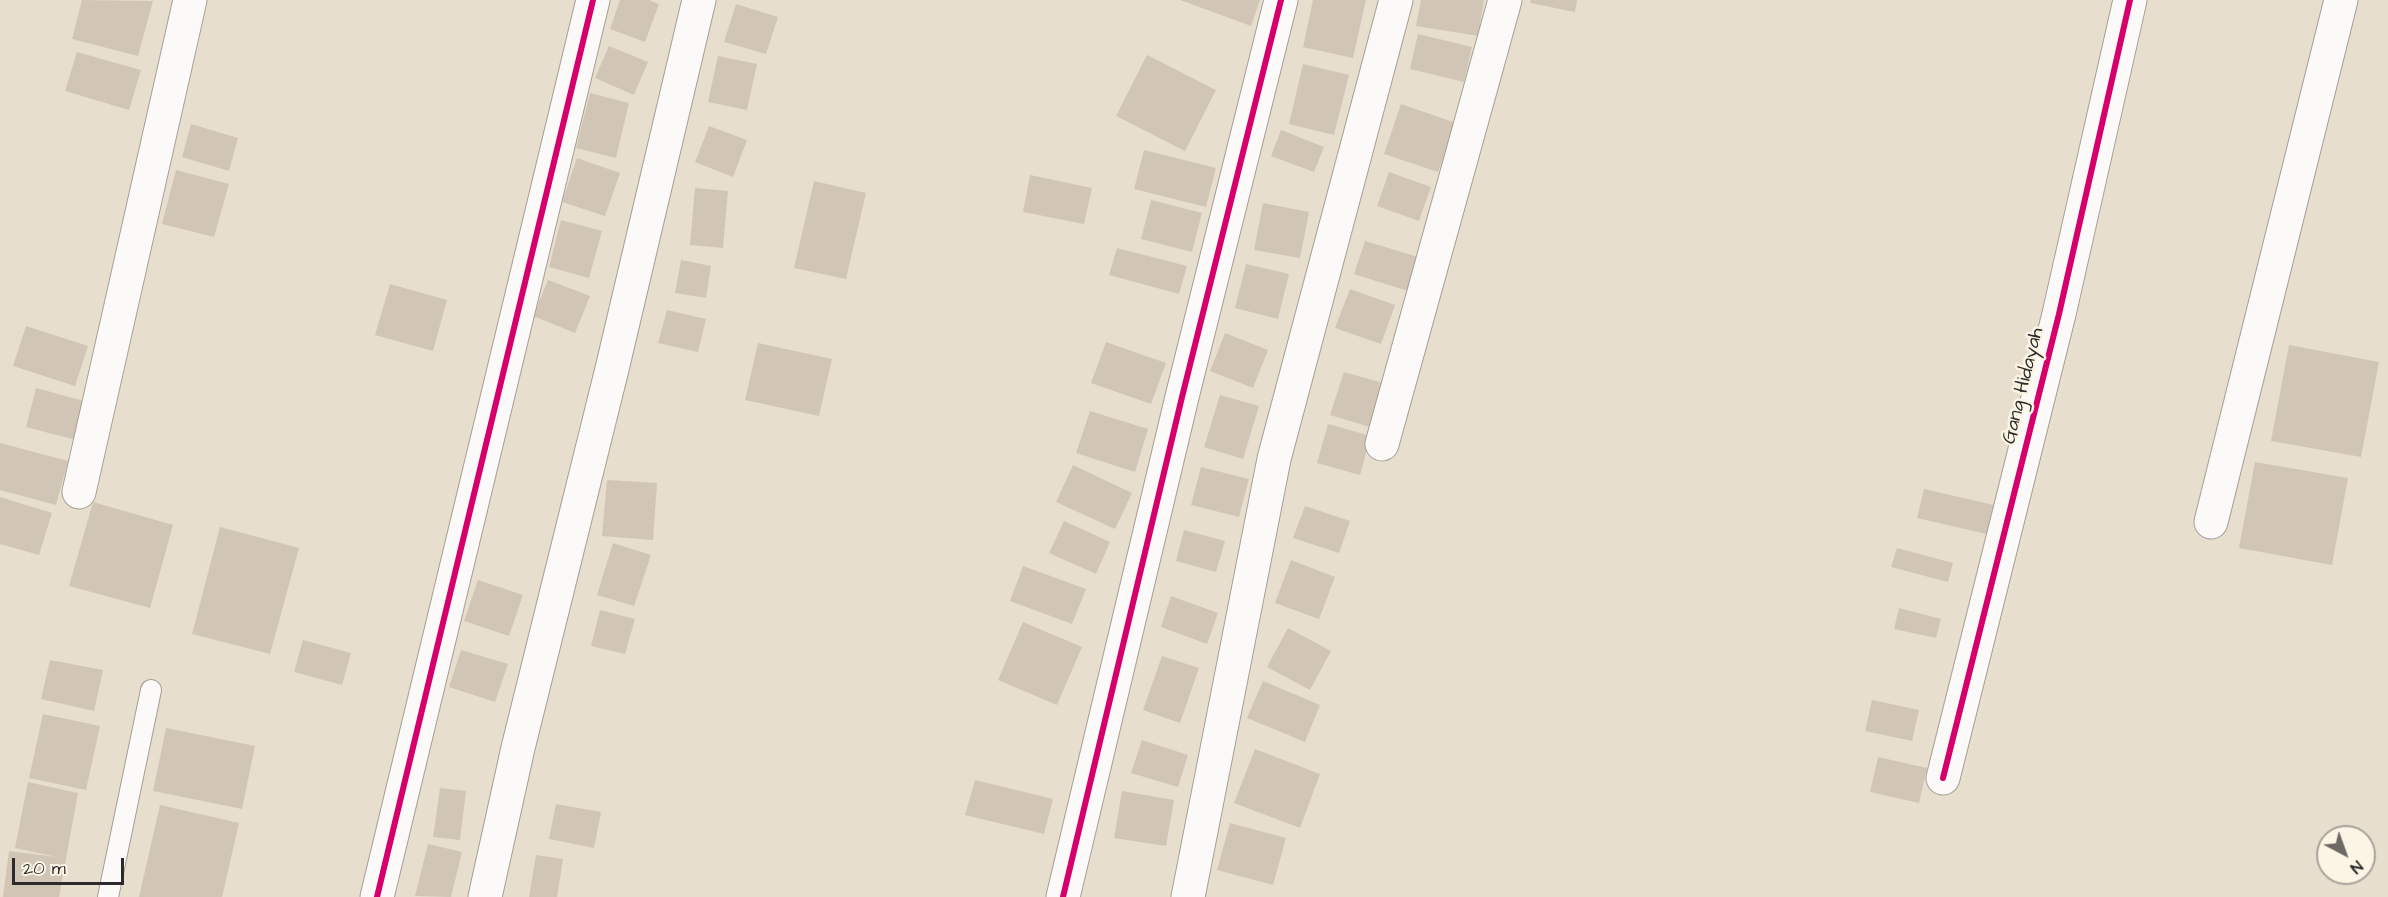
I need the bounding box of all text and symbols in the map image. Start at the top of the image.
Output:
street label: Gang Hidayah [1998,325,2050,447]
north arrow [2316,825,2376,885]
scale bar [15,846,128,884]
text: N [2345,855,2367,879]
text: 20 m [23,856,66,881]

